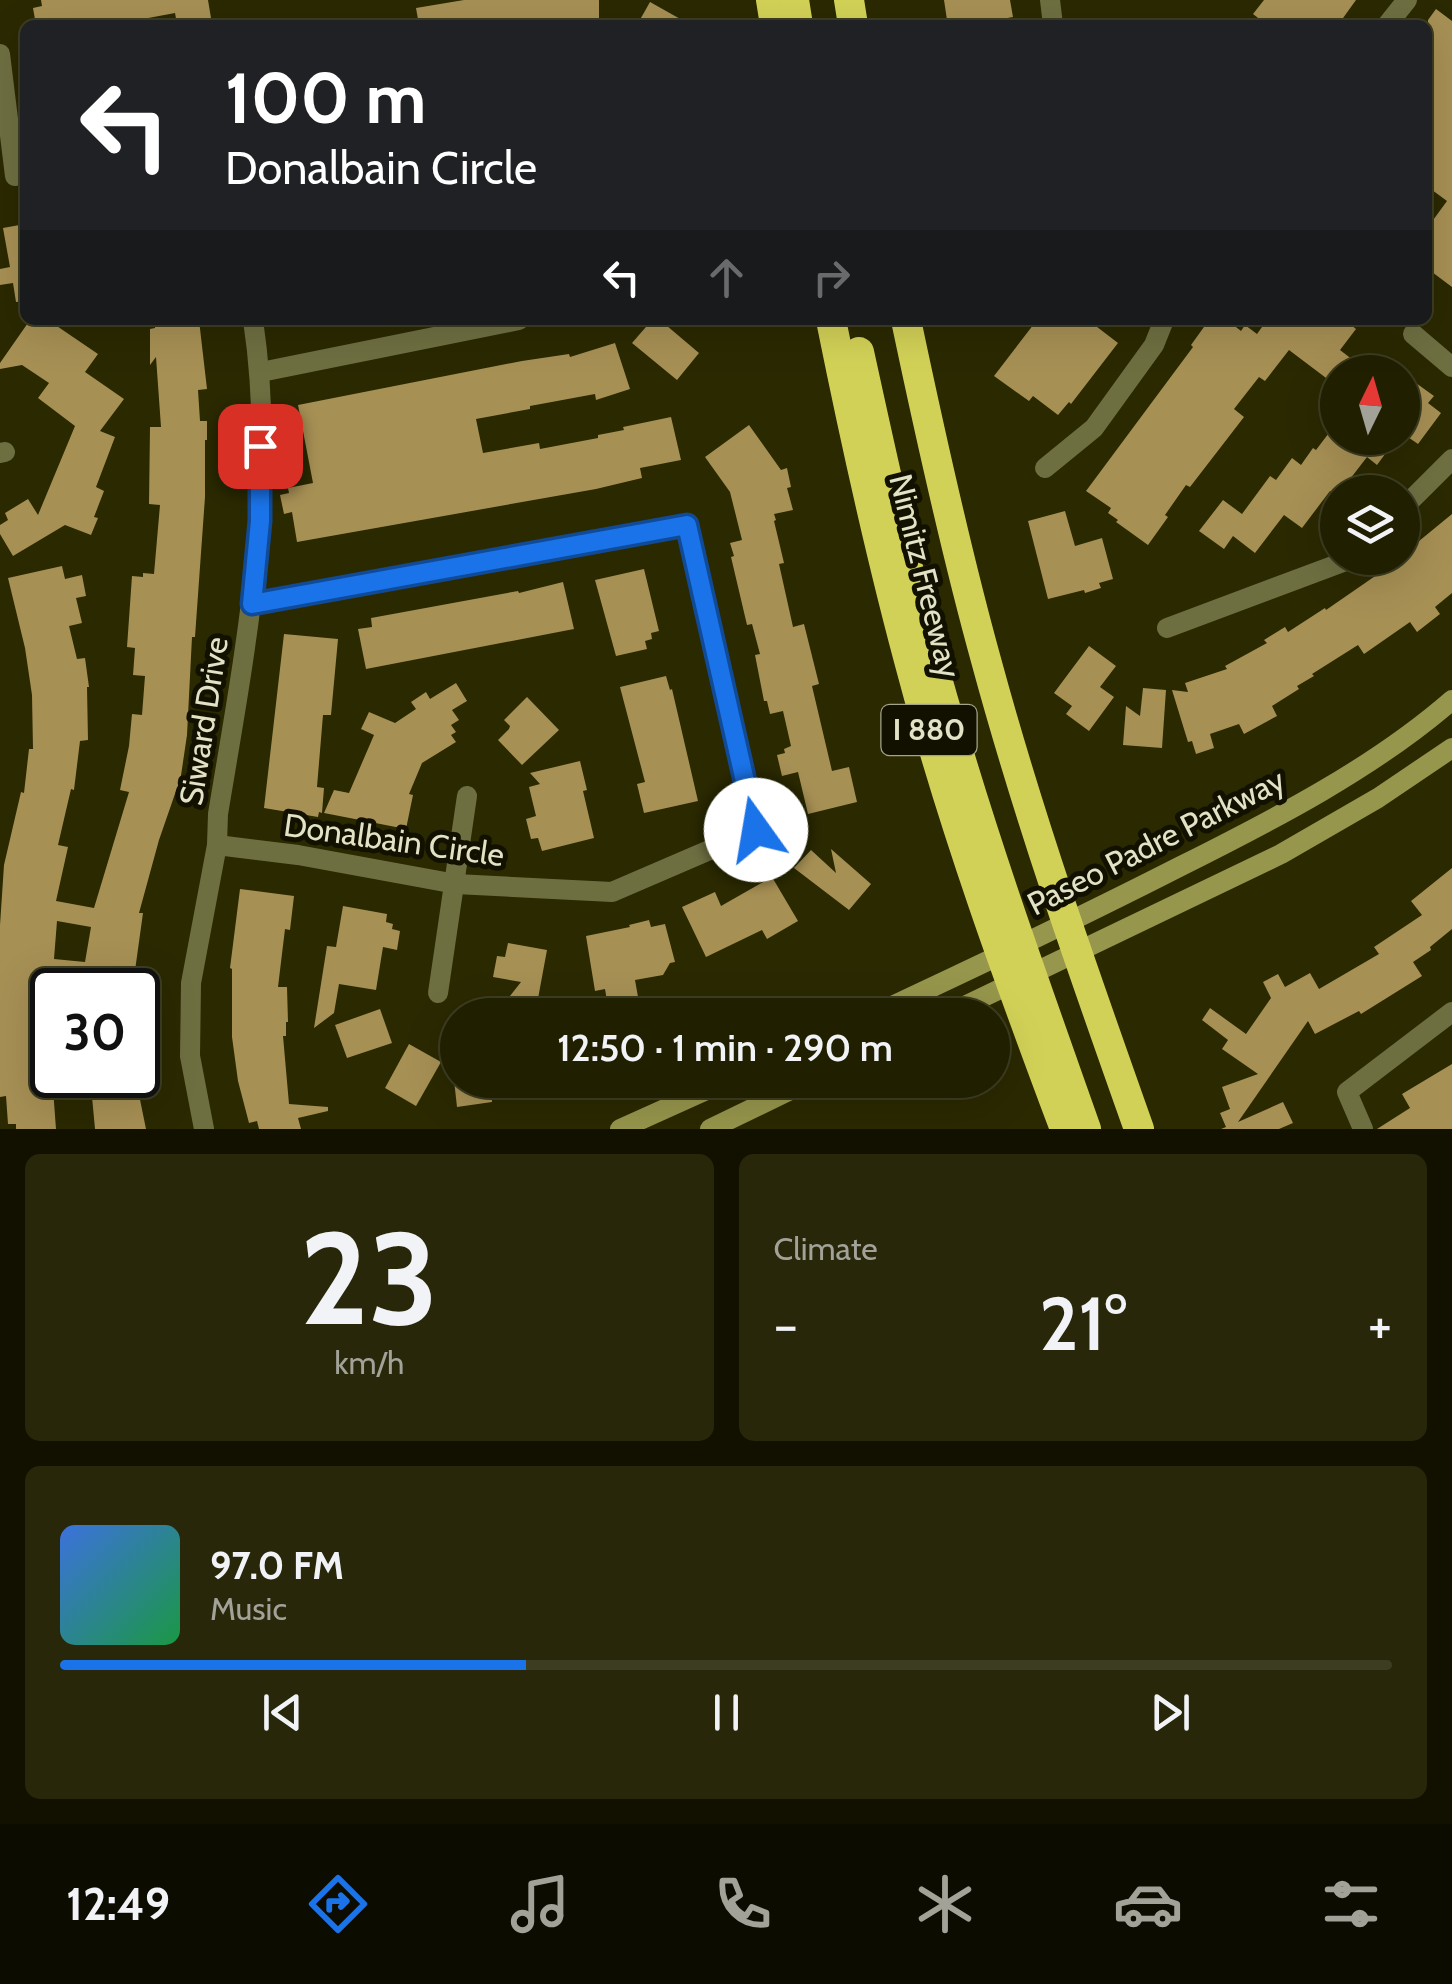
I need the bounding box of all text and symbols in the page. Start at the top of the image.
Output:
text: 100 m [225,55,426,141]
icon: left [60,60,190,190]
text: Donalbain Circle [225,141,537,195]
icon: left [594,250,649,305]
icon: ahead [699,250,754,305]
icon: right [804,250,859,305]
north arrow [1320,355,1420,455]
map controls [1320,355,1420,575]
pin [218,404,303,489]
icon: arrive [233,419,288,474]
street label: Nimitz Freeway [881,470,970,682]
button: layers [1320,475,1420,575]
street label: Siward Drive [171,634,236,808]
road number: I 880 [882,705,976,755]
street label: Paseo Padre Parkway [1021,760,1291,923]
position arrow [704,778,808,882]
street label: Donalbain Circle [281,805,507,874]
speed limit sign: 30 [30,968,160,1098]
text: 12:50 · 1 min · 290 m [557,1024,893,1071]
text: 23 [300,1199,439,1357]
text: Climate [774,1229,878,1268]
text: 21° [1039,1278,1127,1369]
text: − [774,1291,798,1358]
text: + [1368,1291,1392,1358]
text: km/h [334,1343,404,1382]
text: 97.0 FM [210,1542,344,1589]
text: Music [210,1589,287,1628]
icon: previous [255,1685,310,1740]
icon: pause [699,1685,754,1740]
icon: next [1143,1685,1198,1740]
icon: directions [303,1869,373,1939]
icon: music [505,1869,575,1939]
icon: phone [708,1869,778,1939]
icon: climate [910,1869,980,1939]
icon: car [1113,1869,1183,1939]
icon: filters [1316,1869,1386,1939]
text: 12:49 [66,1877,170,1931]

